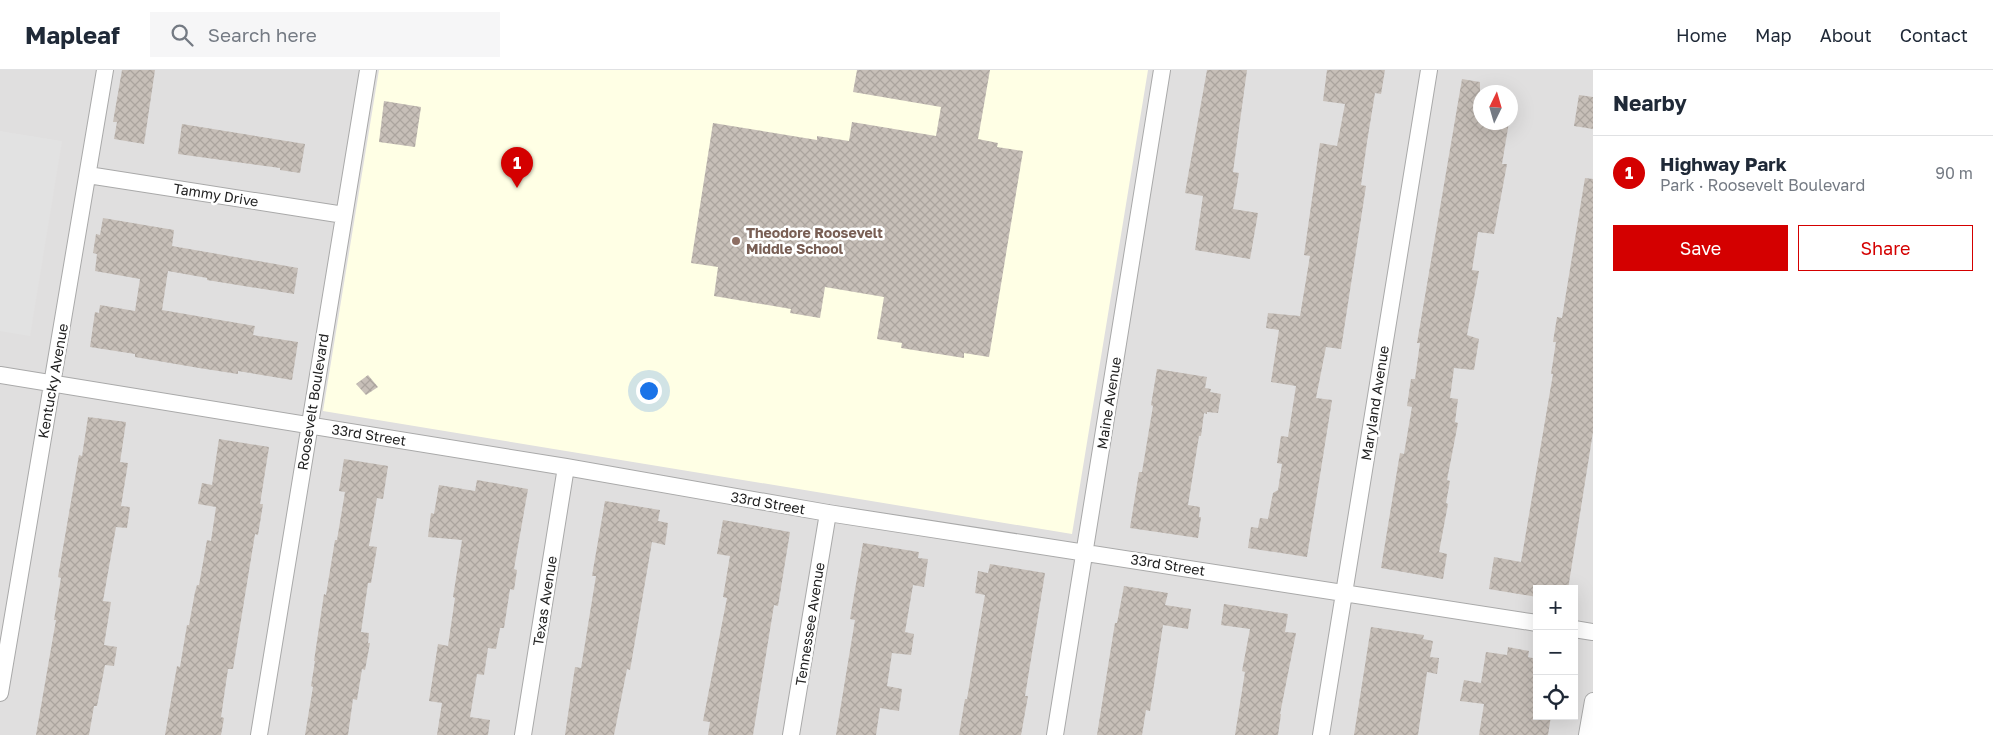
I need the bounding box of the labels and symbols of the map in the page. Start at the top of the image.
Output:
north arrow [1473,85,1518,130]
pin: 1 [501,147,533,188]
street label: Tammy Drive [172,179,260,210]
place label: Theodore Roosevelt Middle School [746,224,883,257]
marker: Theodore Roosevelt Middle School [730,235,742,247]
street label: Kentucky Avenue [34,322,71,440]
street label: Roosevelt Boulevard [293,332,332,471]
street label: Maryland Avenue [1357,344,1392,462]
street label: Maine Avenue [1093,355,1124,450]
your location [636,378,662,404]
street label: 33rd Street [331,420,408,449]
street label: 33rd Street [730,488,807,517]
street label: 33rd Street [1130,550,1207,579]
street label: Texas Avenue [529,555,560,647]
street label: Tennessee Avenue [791,561,828,687]

